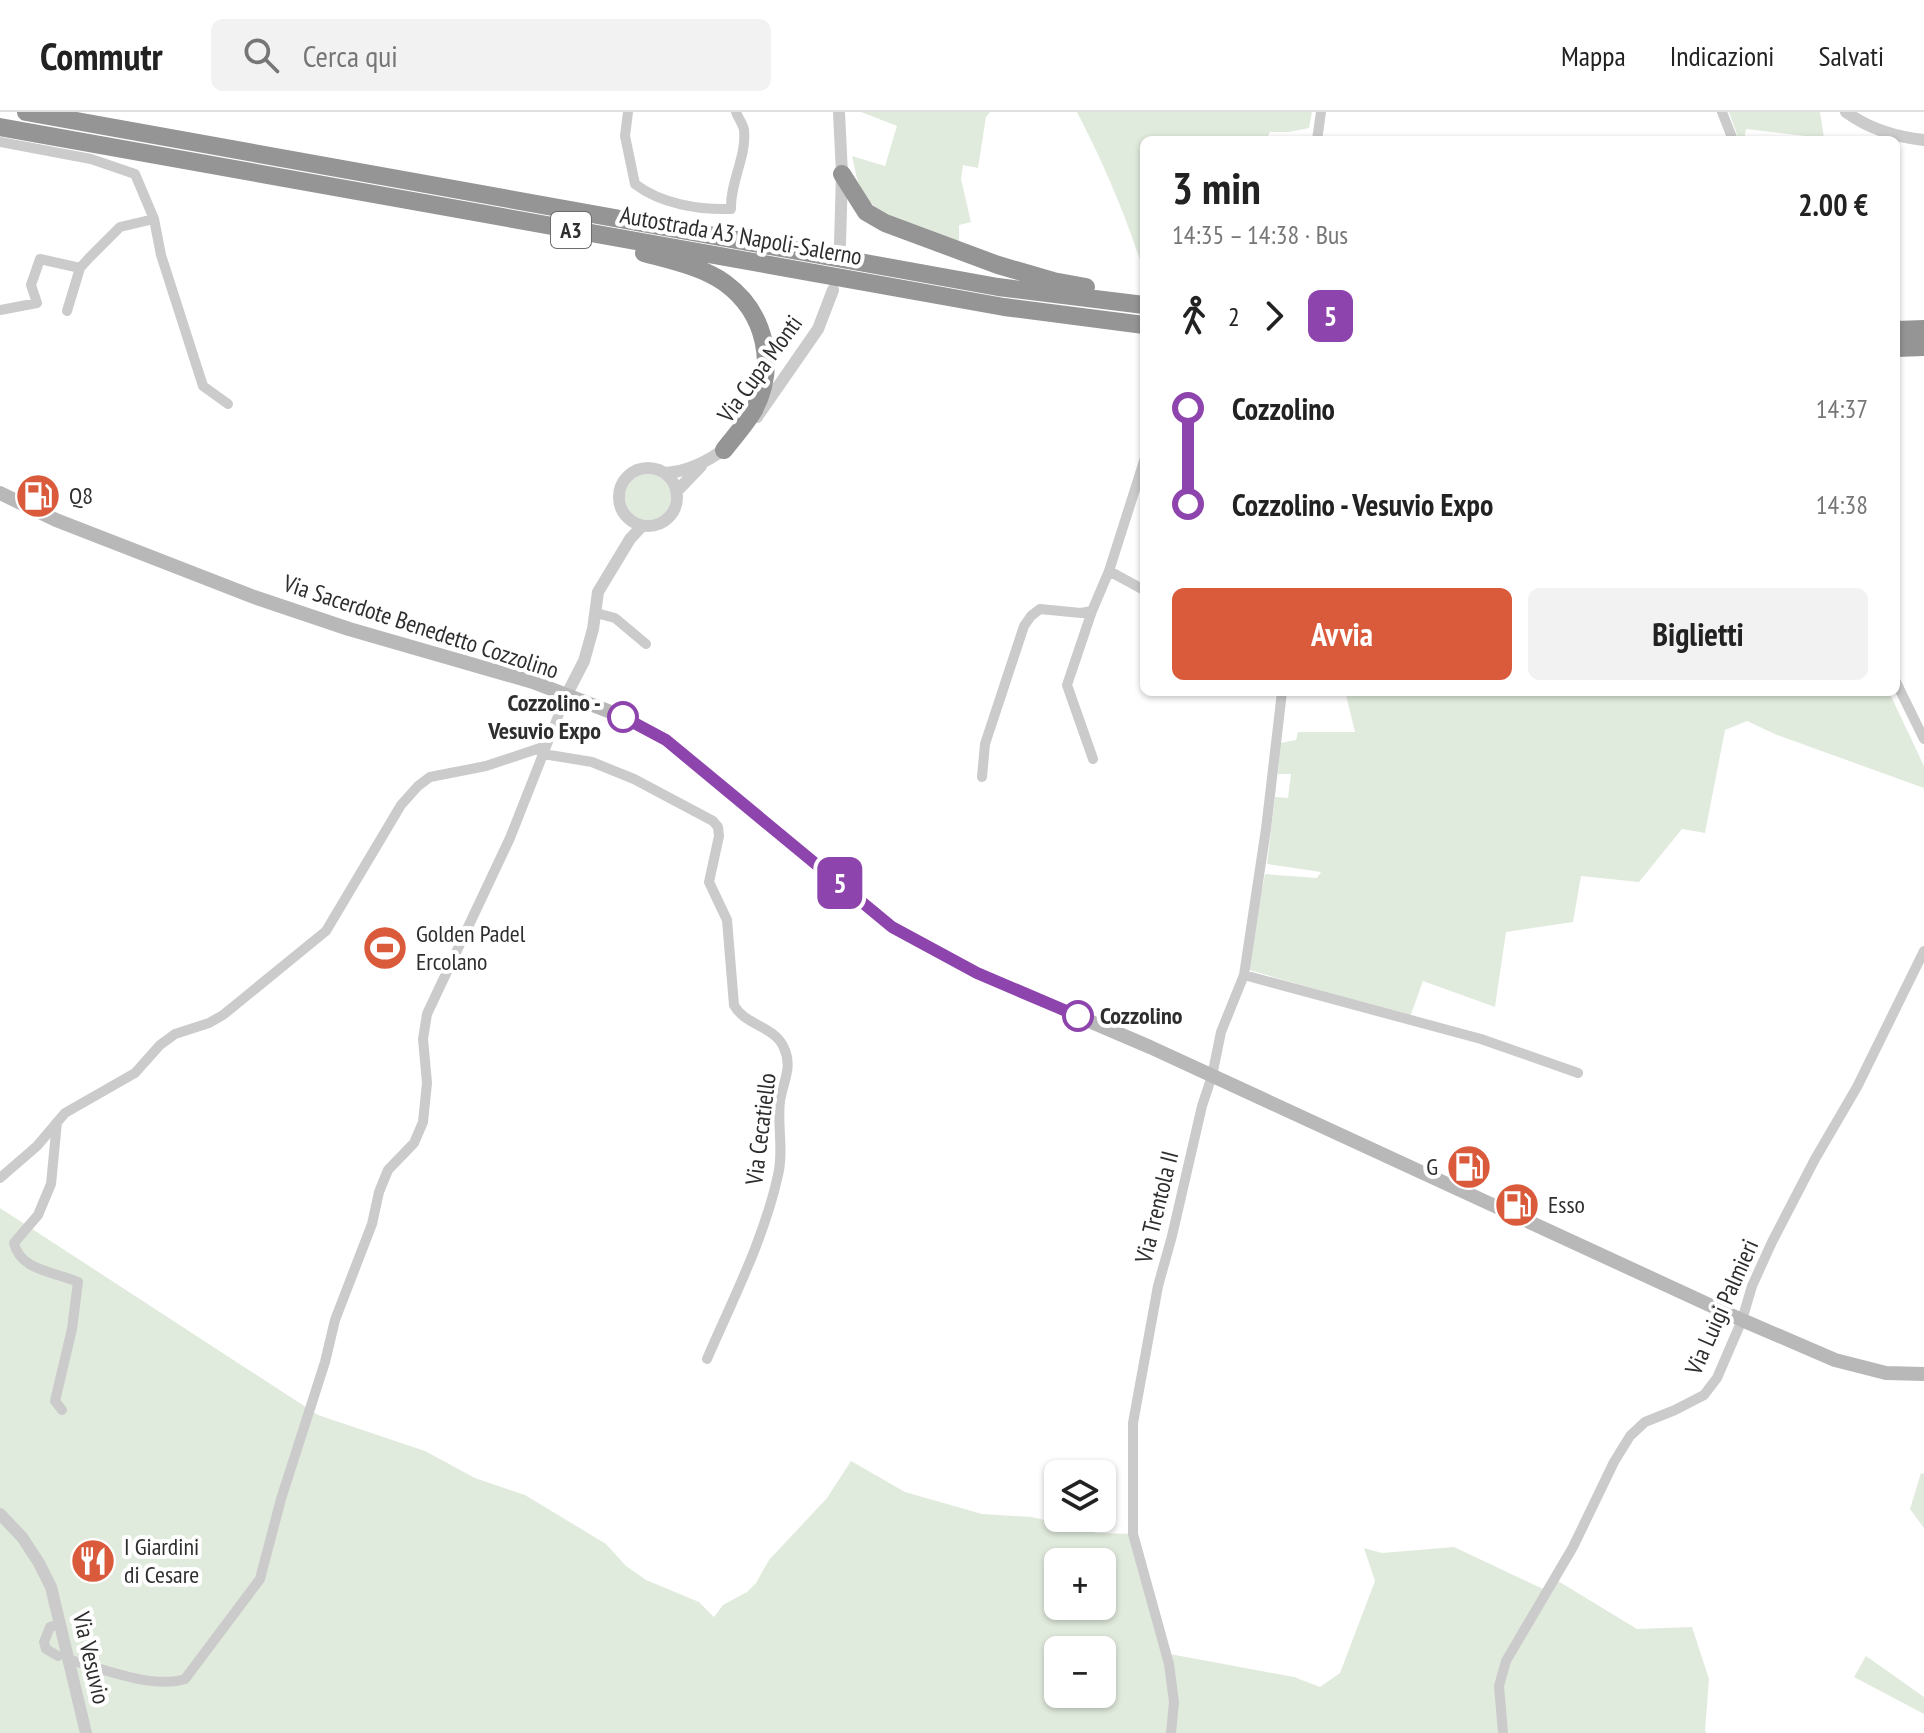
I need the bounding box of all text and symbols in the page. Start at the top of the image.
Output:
search box [211,19,771,91]
text: Commutr [40,31,163,80]
icon: search [239,33,283,77]
text: Cerca qui [303,36,398,75]
text: Mappa [1561,37,1626,74]
text: Indicazioni [1670,37,1774,74]
text: Salvati [1818,37,1884,74]
text: 3 min [1172,159,1261,216]
text: 2.00 € [1798,185,1868,224]
street label: Autostrada A3 Napoli-Salerno [618,199,864,272]
road number: A3 [551,212,591,248]
text: 14:35 – 14:38 · Bus [1172,218,1348,251]
icon: walk [1172,294,1216,338]
icon: forward [1252,294,1296,338]
text: 5 [1324,297,1337,334]
text: 2 [1228,300,1240,333]
street label: Via Cupa Monti [710,309,809,429]
text: Cozzolino [1232,389,1335,428]
text: 14:37 [1816,392,1868,425]
fuel station icon: Q8 [14,472,62,520]
place label: Q8 [69,480,93,511]
text: Cozzolino - Vesuvio Expo [1232,485,1493,524]
text: 14:38 [1816,488,1868,521]
street label: Via Sacerdote Benedetto Cozzolino [279,567,563,686]
button: Avvia [1172,588,1512,680]
button: Biglietti [1528,588,1868,680]
place label: Cozzolino - Vesuvio Expo [487,687,601,746]
marker: Cozzolino - Vesuvio Expo [608,702,638,732]
line badge: 5 [814,857,866,909]
text: 5 [833,864,847,901]
place label: Golden Padel Ercolano [416,918,526,977]
sports icon: Golden Padel Ercolano [361,924,409,972]
place label: Cozzolino [1100,1000,1183,1031]
marker: Cozzolino [1063,1001,1093,1031]
street label: Via Cecatiello [738,1071,783,1188]
fuel station icon: G [1445,1143,1493,1191]
street label: Via Trentola II [1127,1148,1185,1267]
place label: G [1426,1151,1438,1182]
fuel station icon: Esso [1493,1181,1541,1229]
place label: Esso [1548,1189,1585,1220]
street label: Via Luigi Palmieri [1678,1234,1765,1380]
map controls [1044,1460,1116,1708]
button: layers [1044,1460,1116,1532]
place label: I Giardini di Cesare [124,1531,199,1590]
restaurant icon: I Giardini di Cesare [69,1537,117,1585]
button: + [1044,1548,1116,1620]
street label: Via Vesuvio [66,1608,117,1707]
button: − [1044,1636,1116,1708]

